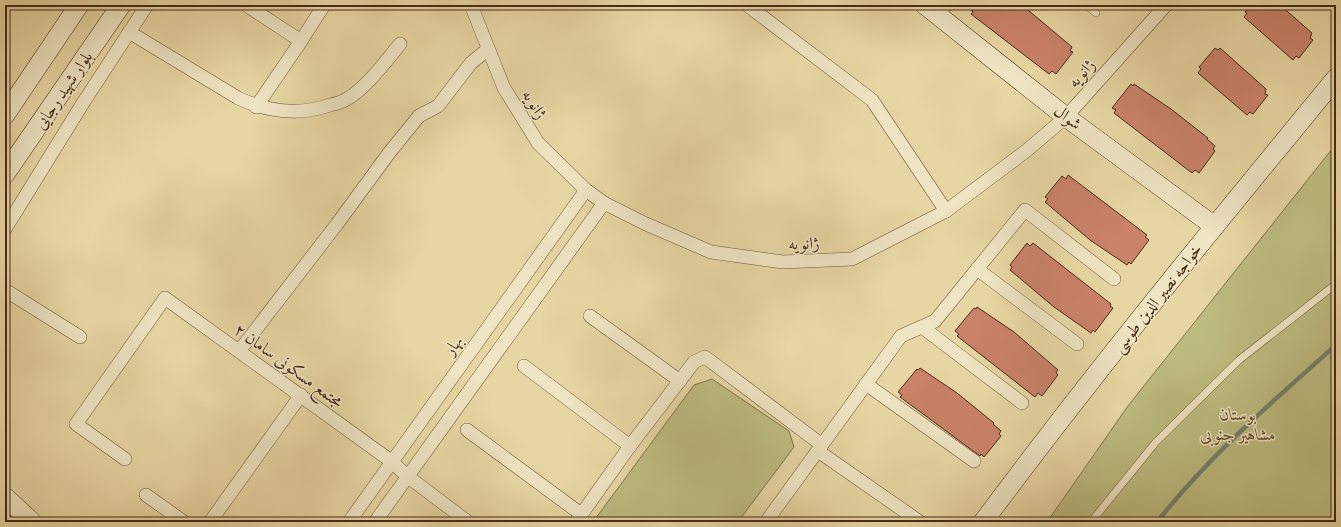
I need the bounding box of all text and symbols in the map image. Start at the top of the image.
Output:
street label: بلوار شهید رجایی [30,47,100,135]
street label: ژانویه [1063,55,1102,94]
street label: ژانویه [515,85,552,125]
street label: شوال [1048,100,1086,137]
street label: ژانویه [788,232,820,258]
street label: خواجه نصیر الدین طوسی [1108,239,1209,359]
street label: مجتمع مسکونی سامان ۲ [227,319,348,417]
street label: بهار [438,331,470,363]
park label: بوستان مشاهیر جنوبی [1200,404,1276,448]

